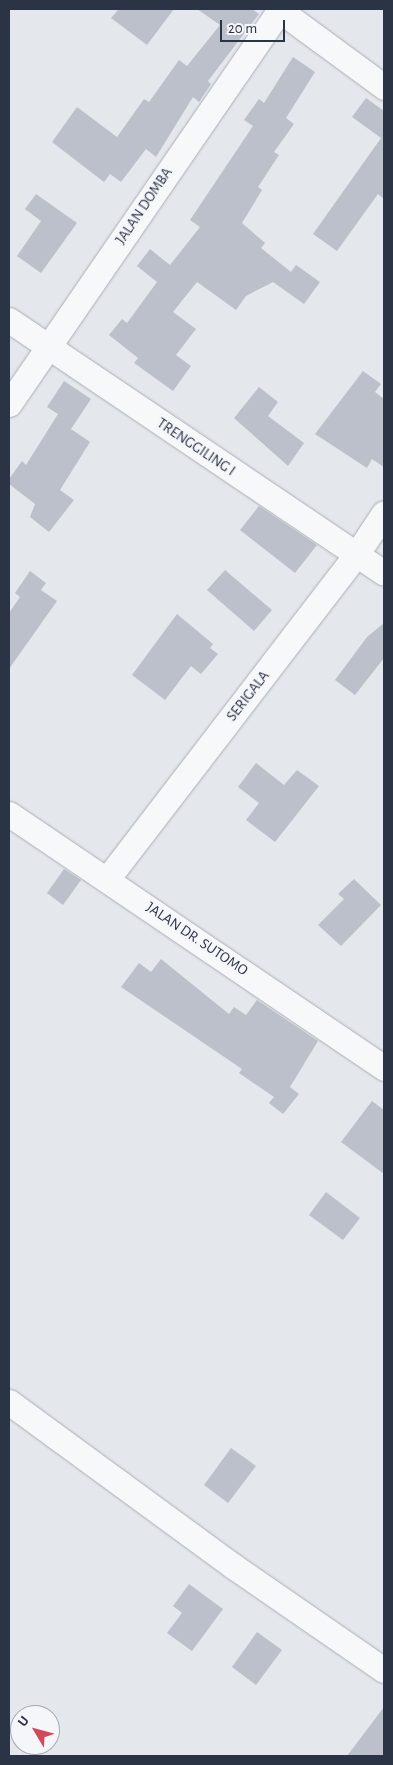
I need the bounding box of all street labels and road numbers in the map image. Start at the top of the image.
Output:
street label: JALAN DOMBA [112,164,176,248]
street label: TRENGGILING I [153,414,239,480]
street label: SERIGALA [223,667,273,725]
street label: JALAN DR. SUTOMO [143,898,251,980]

